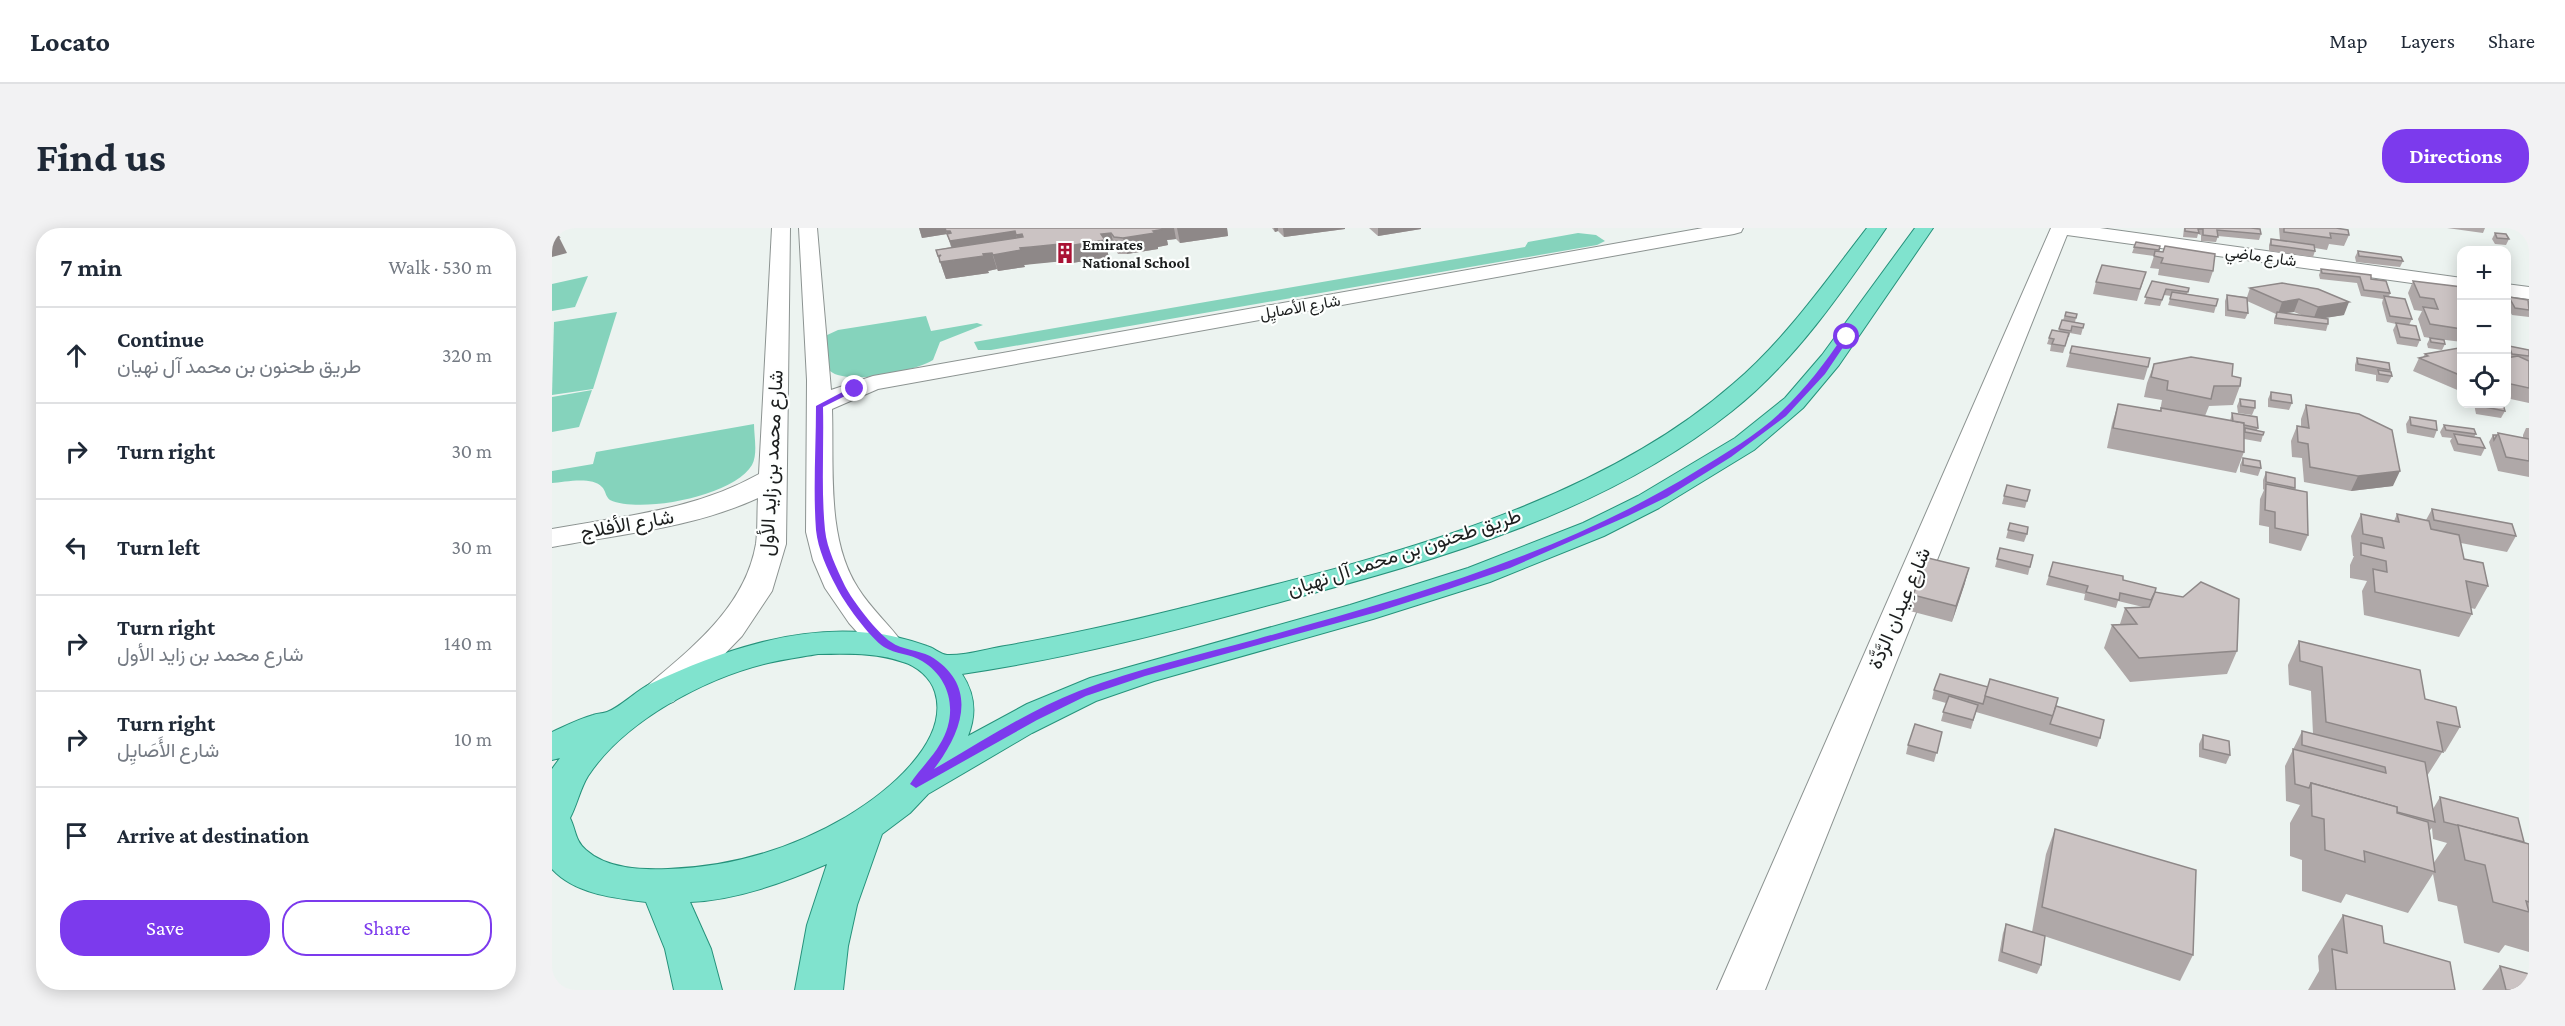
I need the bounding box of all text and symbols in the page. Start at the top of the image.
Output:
text: Locato [30,26,110,57]
text: Map [2329,29,2368,53]
text: Layers [2401,29,2455,53]
text: Share [2488,29,2535,53]
button: Directions [2382,129,2529,183]
text: Find us [36,133,166,180]
place label: Emirates National School [1082,236,1190,271]
building icon: Emirates National School [1053,241,1077,265]
street label: شارع ماضِي [2224,243,2298,274]
map controls [2457,246,2511,408]
button: + [2457,246,2511,300]
text: 7 min [60,253,122,282]
text: Walk · 530 m [388,256,492,278]
street label: شارع الأصايِل [1258,292,1342,326]
button: − [2457,300,2511,354]
route start [1833,323,1859,349]
text: Continue [117,327,204,352]
icon: ahead [60,339,93,372]
text: 320 m [442,344,492,366]
button: locate [2457,354,2511,408]
text: طريق طحنون بن محمد آل نهيان [117,355,361,377]
street label: شارع محمد بن زايد الأول [755,369,790,557]
route end [841,375,867,401]
icon: right [60,435,93,468]
text: Turn right [117,439,215,464]
text: 30 m [451,440,492,462]
street label: طريق طحنون بن محمد آل نهيان [1284,504,1524,602]
street label: شارع الأفلاج [579,505,676,546]
icon: left [60,531,93,564]
text: Turn left [117,535,200,560]
text: 30 m [451,536,492,558]
street label: شارع عِيدان الرَّدَّة [1864,544,1937,673]
text: Turn right [117,615,215,640]
icon: right [60,627,93,660]
text: 140 m [444,632,492,654]
text: شارع محمد بن زايد الأول [117,643,304,665]
text: Turn right [117,711,215,736]
icon: right [60,723,93,756]
text: 10 m [454,728,492,750]
text: شارع الأَصَايِل [117,739,219,761]
icon: arrive [60,819,93,852]
text: Arrive at destination [117,823,309,848]
button: Save [60,900,270,956]
button: Share [282,900,492,956]

